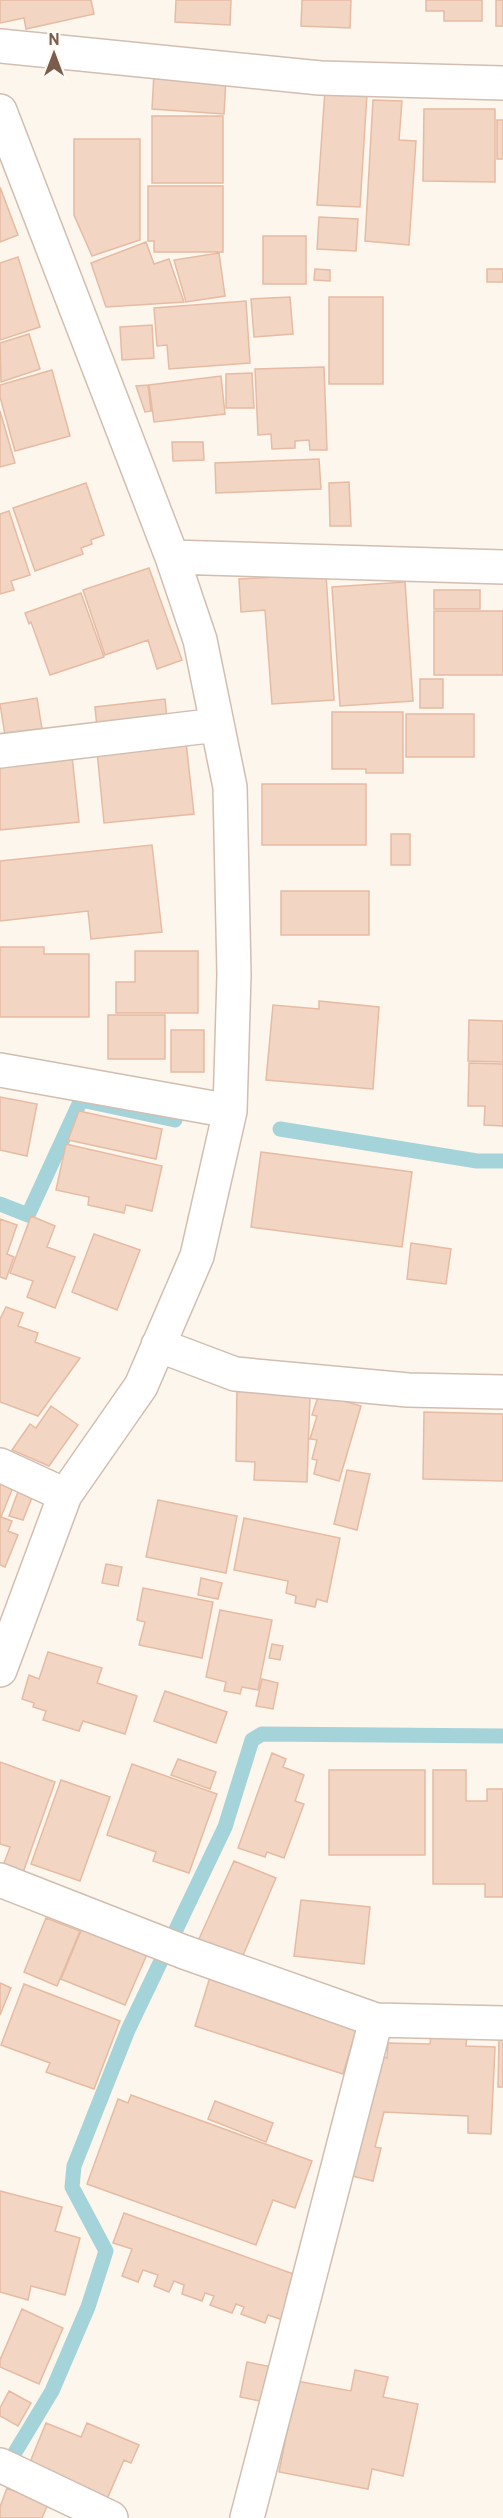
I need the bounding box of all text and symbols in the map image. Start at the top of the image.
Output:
north arrow [24,24,84,84]
text: N [48,31,60,51]

